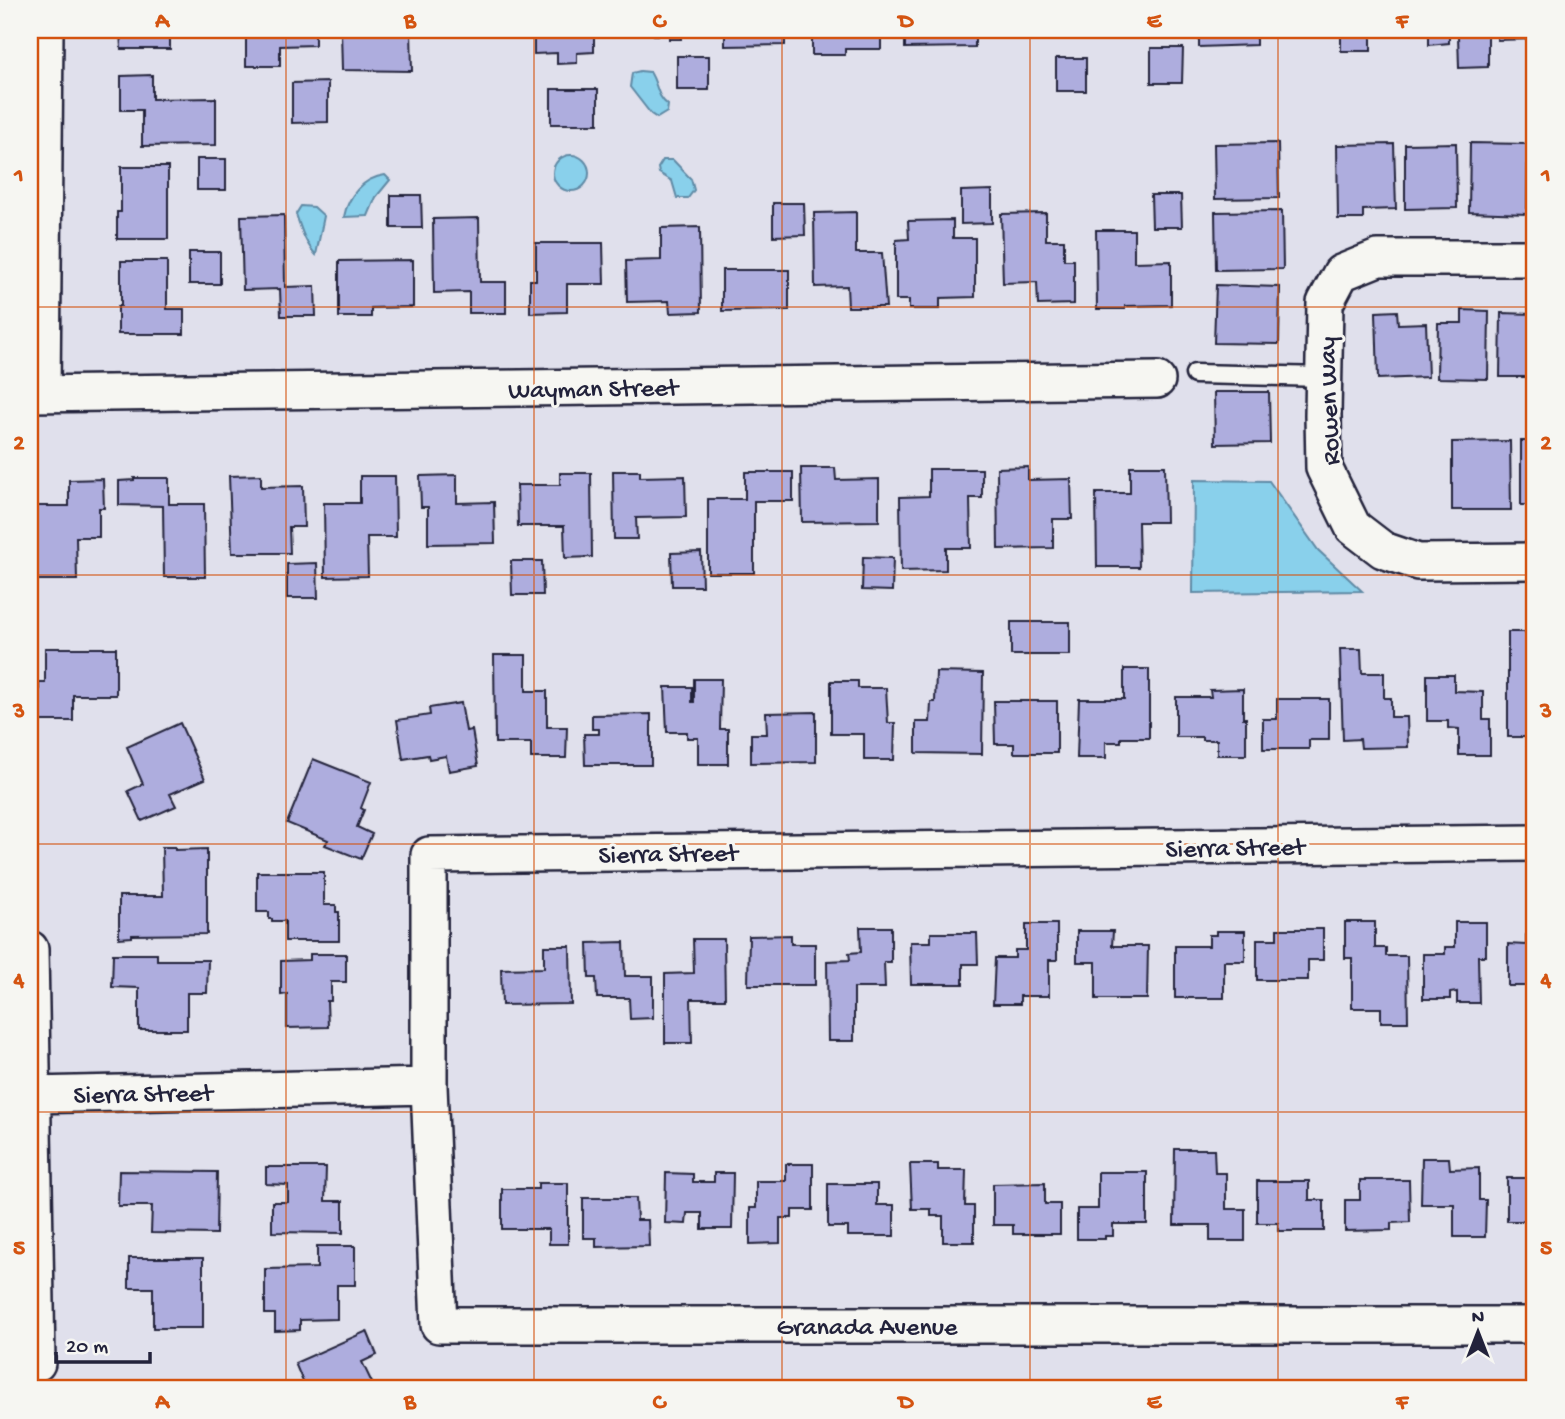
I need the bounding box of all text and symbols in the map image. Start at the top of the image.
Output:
text: A [154,9,170,36]
text: B [403,9,417,36]
text: C [653,9,668,36]
text: D [897,9,915,36]
text: E [1147,9,1163,36]
text: F [1395,9,1410,36]
text: 1 [13,163,24,190]
text: 1 [1540,163,1551,190]
street label: Rowen Way [1314,336,1349,466]
street label: Wayman Street [508,374,681,408]
text: 2 [13,431,25,458]
text: 2 [1540,431,1552,458]
text: 3 [12,699,25,726]
text: 3 [1539,699,1552,726]
street label: Sierra Street [1165,834,1307,867]
street label: Sierra Street [598,840,740,873]
text: 4 [13,968,25,995]
text: 4 [1540,968,1552,995]
street label: Sierra Street [73,1080,215,1113]
text: 5 [13,1236,25,1263]
text: 5 [1540,1236,1552,1263]
north arrow [1442,1296,1512,1366]
text: N [1472,1307,1484,1330]
street label: Granada Avenue [777,1314,958,1345]
scale bar [56,1321,150,1365]
text: 20 m [66,1336,108,1361]
text: A [154,1390,170,1417]
text: B [403,1390,417,1417]
text: C [653,1390,668,1417]
text: D [897,1390,915,1417]
text: E [1147,1390,1163,1417]
text: F [1395,1390,1410,1417]

